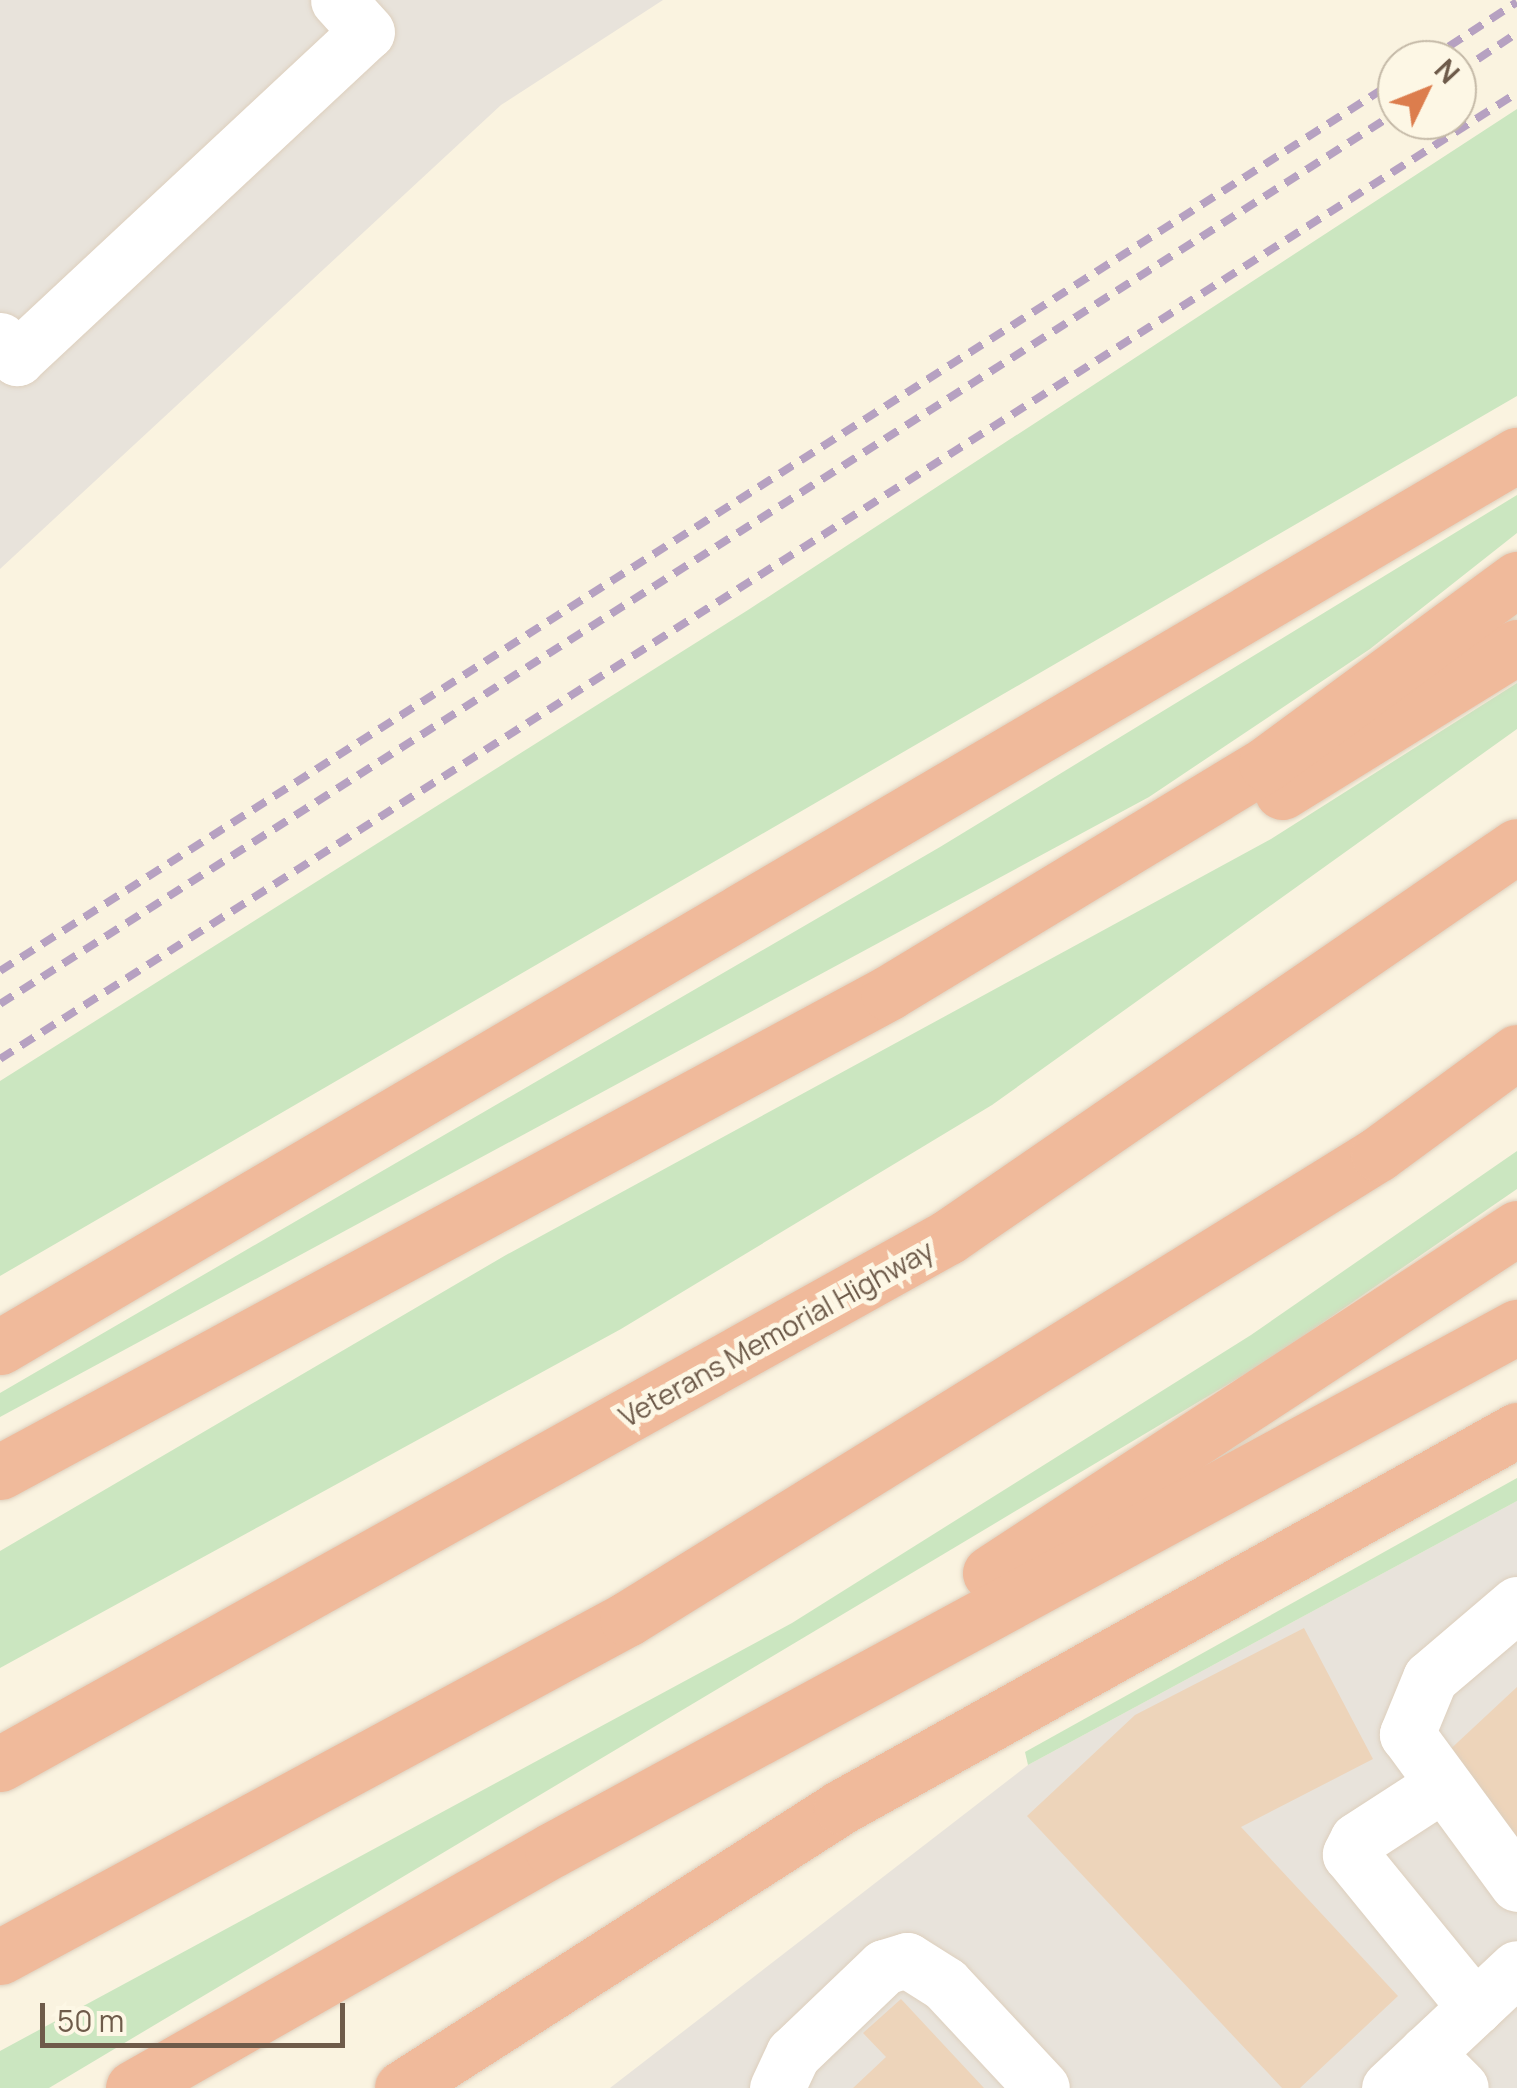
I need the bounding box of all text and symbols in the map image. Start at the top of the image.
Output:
north arrow [1377,40,1477,140]
text: N [1427,51,1468,91]
street label: Veterans Memorial Highway [613,1233,939,1433]
scale bar [45,1983,350,2045]
text: 50 m [57,2000,124,2041]

